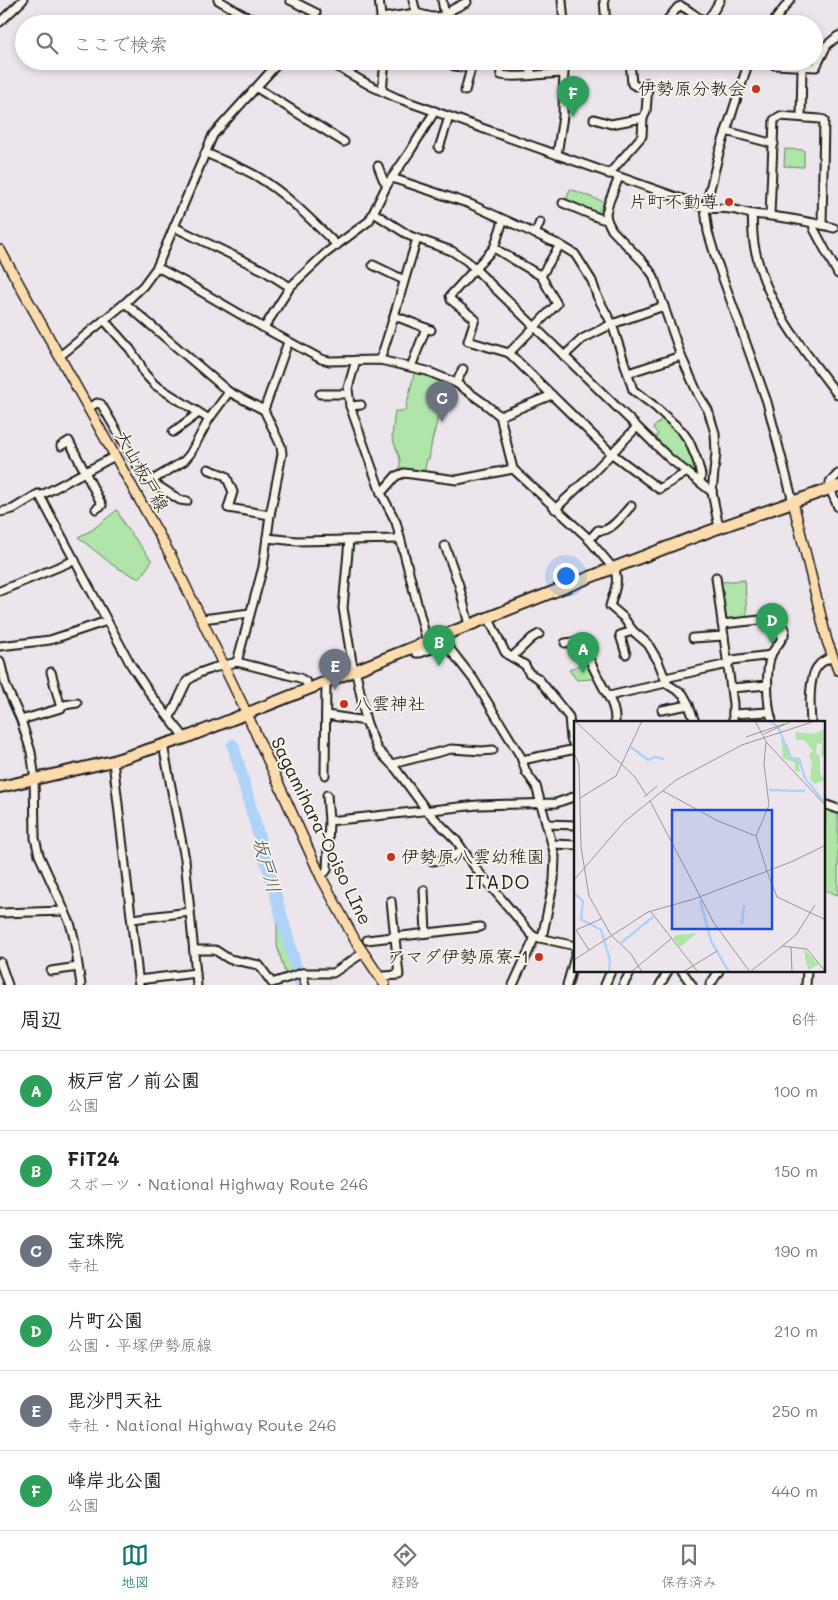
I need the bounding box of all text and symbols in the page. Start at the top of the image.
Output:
search box [15,15,823,70]
icon: search [33,29,61,57]
text: ここで検索 [73,31,168,56]
pin: F [557,76,589,117]
place label: 伊勢原分教会 [638,76,746,100]
marker: 伊勢原分教会 [750,83,762,95]
place label: 片町不動尊 [629,189,719,213]
marker: 片町不動尊 [723,196,735,208]
pin: C [426,381,458,422]
street label: 大山板戸線 [111,425,175,516]
your location [553,563,579,589]
pin: D [756,603,788,644]
pin: B [423,625,455,666]
pin: A [567,632,599,673]
pin: E [319,649,351,690]
place label: 八雲神社 [354,691,426,715]
marker: 八雲神社 [338,698,350,710]
inset map [574,721,826,972]
street label: Sagamihara-Ooiso LIne [266,733,378,928]
water label: 坂戸川 [248,834,287,896]
place label: 伊勢原八雲幼稚園 [401,844,545,868]
marker: 伊勢原八雲幼稚園 [385,851,397,863]
district label: ITADO [465,869,531,894]
place label: アマダ伊勢原寮-1 [387,944,529,968]
marker: アマダ伊勢原寮-1 [533,951,545,963]
text: 周辺 [20,1005,62,1032]
text: 6件 [792,1008,818,1029]
text: 板戸宮ノ前公園 [67,1067,200,1092]
text: A [30,1080,42,1101]
text: 100 m [773,1080,818,1101]
text: 公園 [67,1094,99,1115]
text: FiT24 [67,1146,120,1171]
text: B [31,1160,41,1181]
text: 150 m [774,1160,818,1181]
text: スポーツ · National Highway Route 246 [67,1173,368,1194]
text: 宝珠院 [67,1227,124,1252]
text: C [30,1240,42,1261]
text: 190 m [774,1240,818,1261]
text: 寺社 [67,1254,99,1275]
text: 片町公園 [67,1307,143,1332]
text: D [30,1320,42,1341]
text: 210 m [774,1320,818,1341]
text: 公園 · 平塚伊勢原線 [67,1334,212,1355]
text: 毘沙門天社 [67,1387,162,1412]
text: E [31,1400,41,1421]
text: 250 m [772,1400,818,1421]
text: 寺社 · National Highway Route 246 [67,1414,336,1435]
text: 峰岸北公園 [67,1467,162,1492]
text: F [31,1480,41,1501]
text: 440 m [771,1480,818,1501]
text: 公園 [67,1494,99,1515]
tab: 地図 [121,1541,149,1591]
tab: 経路 [391,1541,419,1591]
tab: 保存済み [661,1541,717,1591]

